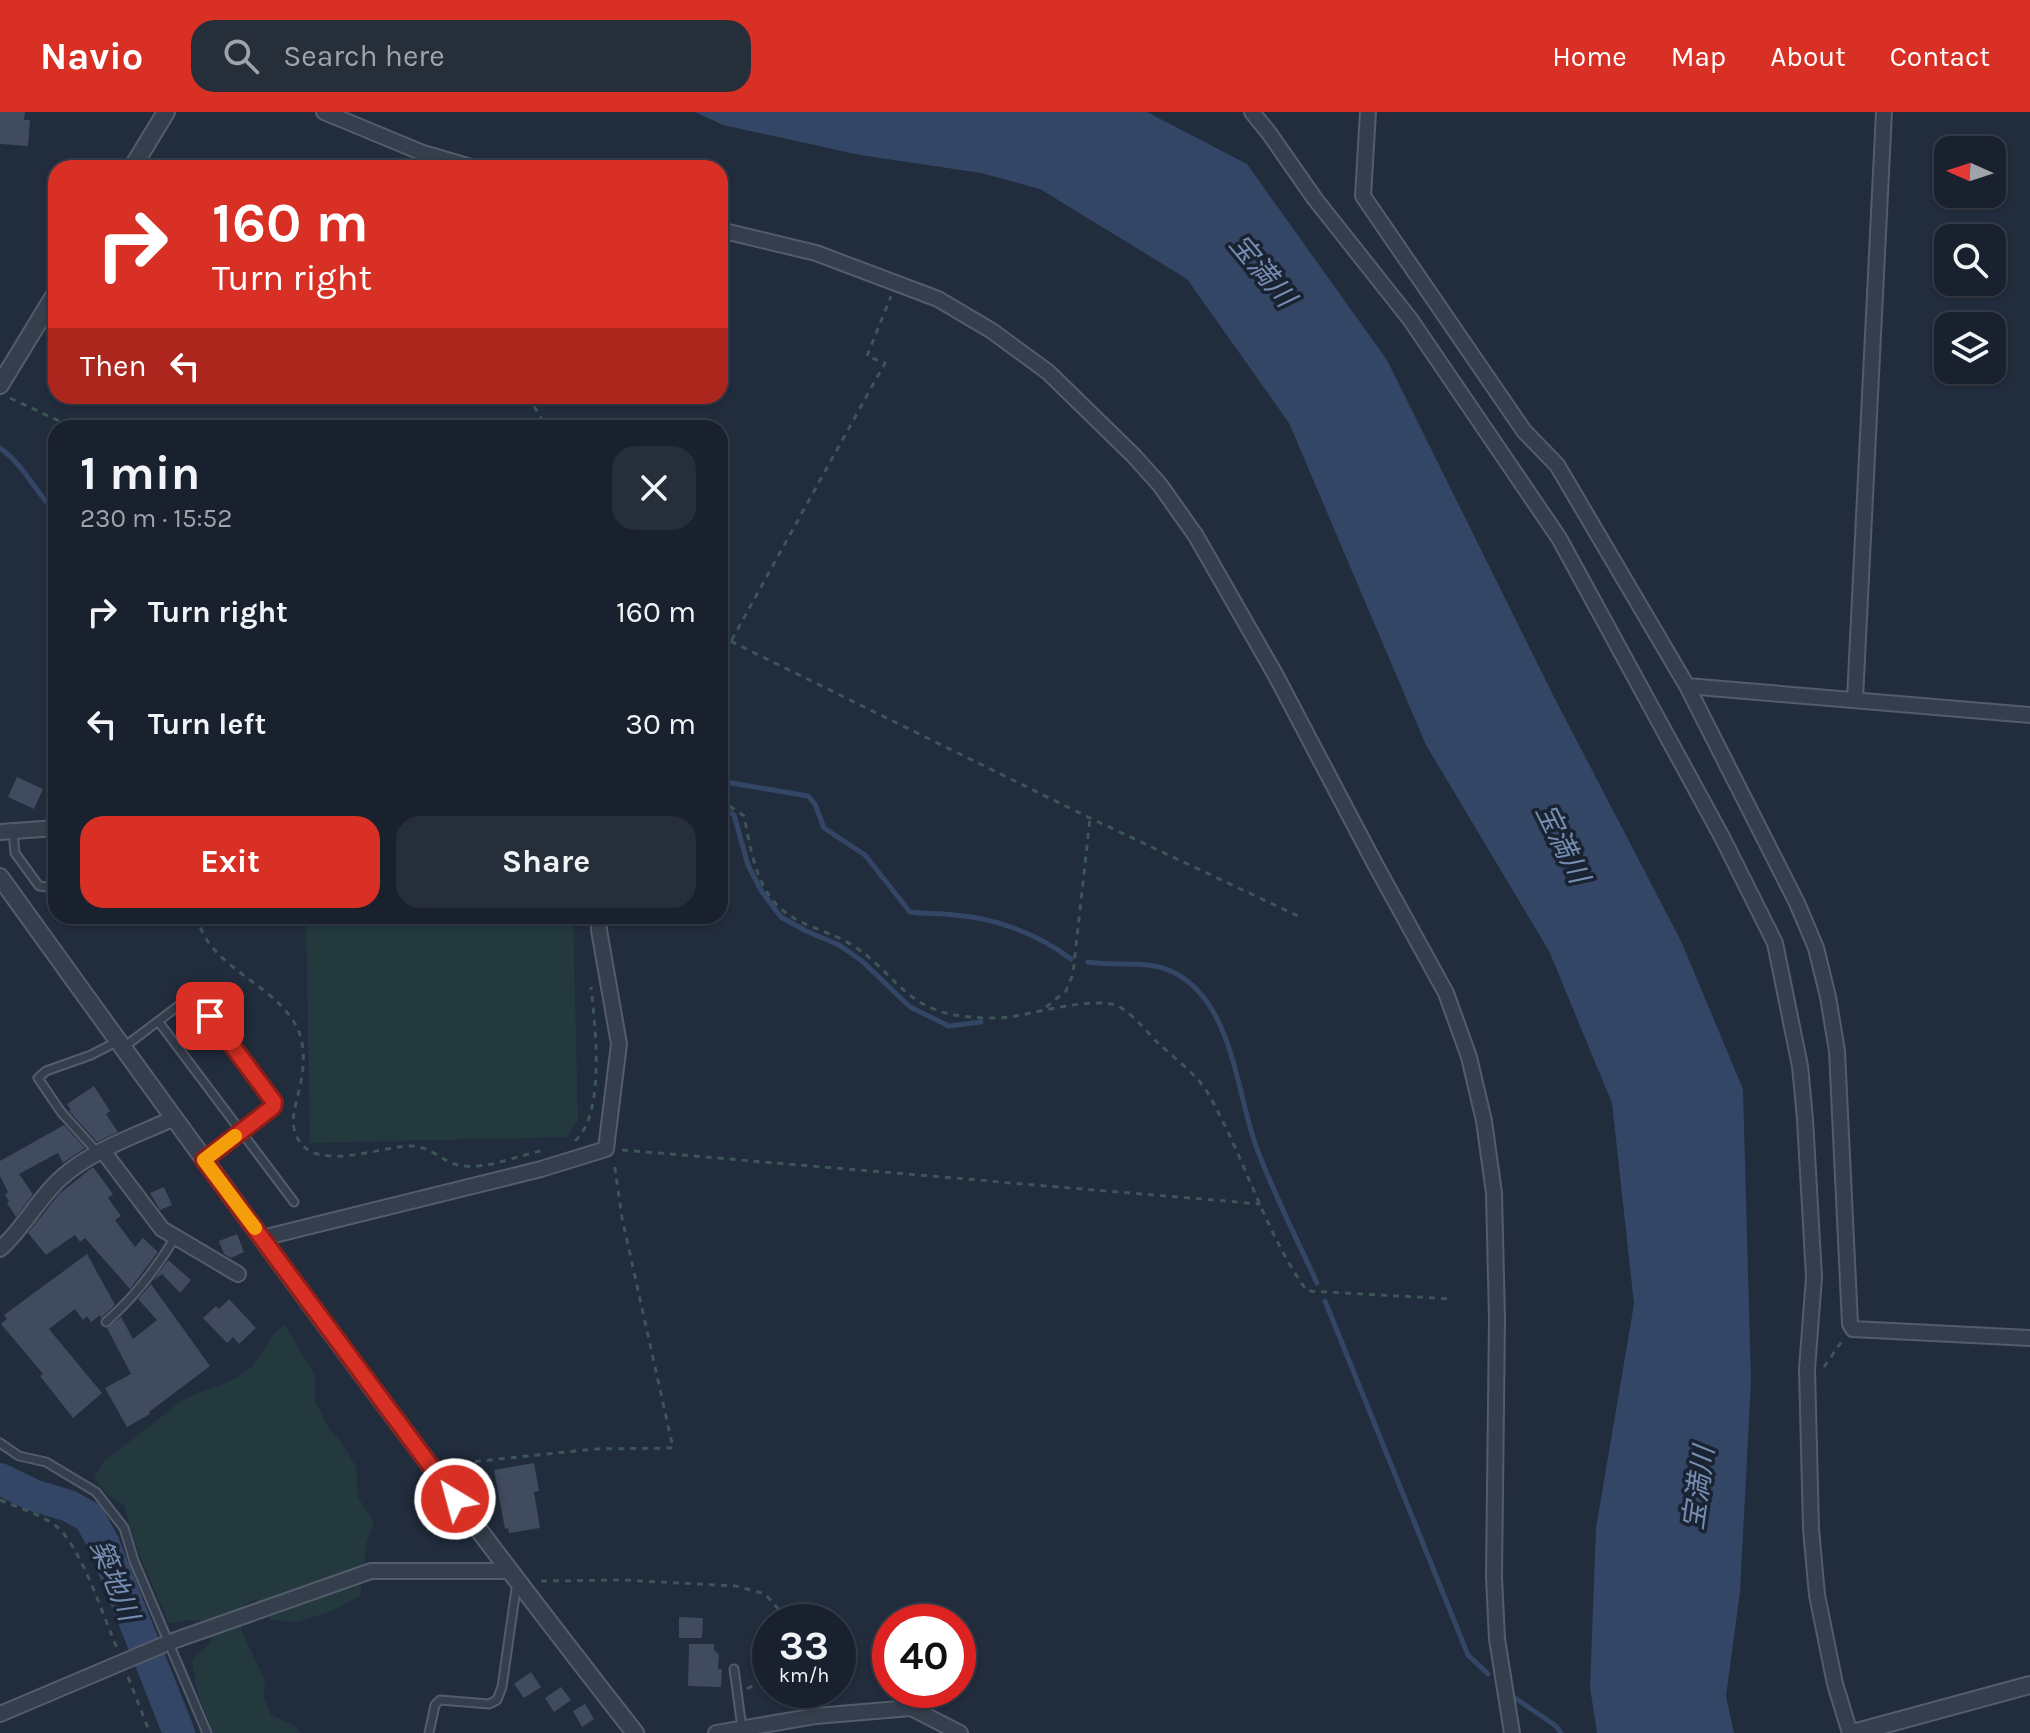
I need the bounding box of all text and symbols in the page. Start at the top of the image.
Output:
search box [191,20,751,92]
text: Navio [40,34,143,79]
icon: search [219,34,263,78]
text: Search here [283,38,445,74]
text: Home [1552,40,1627,73]
text: Map [1671,40,1726,73]
text: About [1770,40,1846,73]
text: Contact [1890,40,1990,73]
north arrow [1934,136,2006,208]
map controls [1934,136,2006,384]
text: 160 m [212,190,369,255]
icon: right [80,192,184,296]
button: search [1934,224,2006,296]
water label: 宝満川 [1223,228,1304,315]
text: Turn right [212,257,372,299]
button: layers [1934,312,2006,384]
icon: left [163,344,207,388]
text: Then [80,348,147,384]
text: 1 min [80,445,200,501]
button: close [612,446,696,530]
text: 230 m · 15:52 [80,503,232,534]
icon: right [80,590,124,634]
text: Turn right [148,594,288,630]
text: 160 m [616,594,696,630]
icon: left [80,702,124,746]
text: Turn left [148,706,266,742]
text: 30 m [625,706,696,742]
water label: 宝満川 [1529,798,1597,891]
button: Exit [80,816,380,908]
button: Share [396,816,696,908]
pin [176,982,244,1050]
icon: arrive [188,994,232,1038]
water label: 宝満川 [1676,1441,1721,1532]
position arrow [413,1457,497,1541]
water label: 築地川 [84,1535,147,1628]
speed limit sign: 40 [872,1604,976,1708]
text: 33 [779,1622,829,1669]
text: km/h [779,1664,829,1687]

